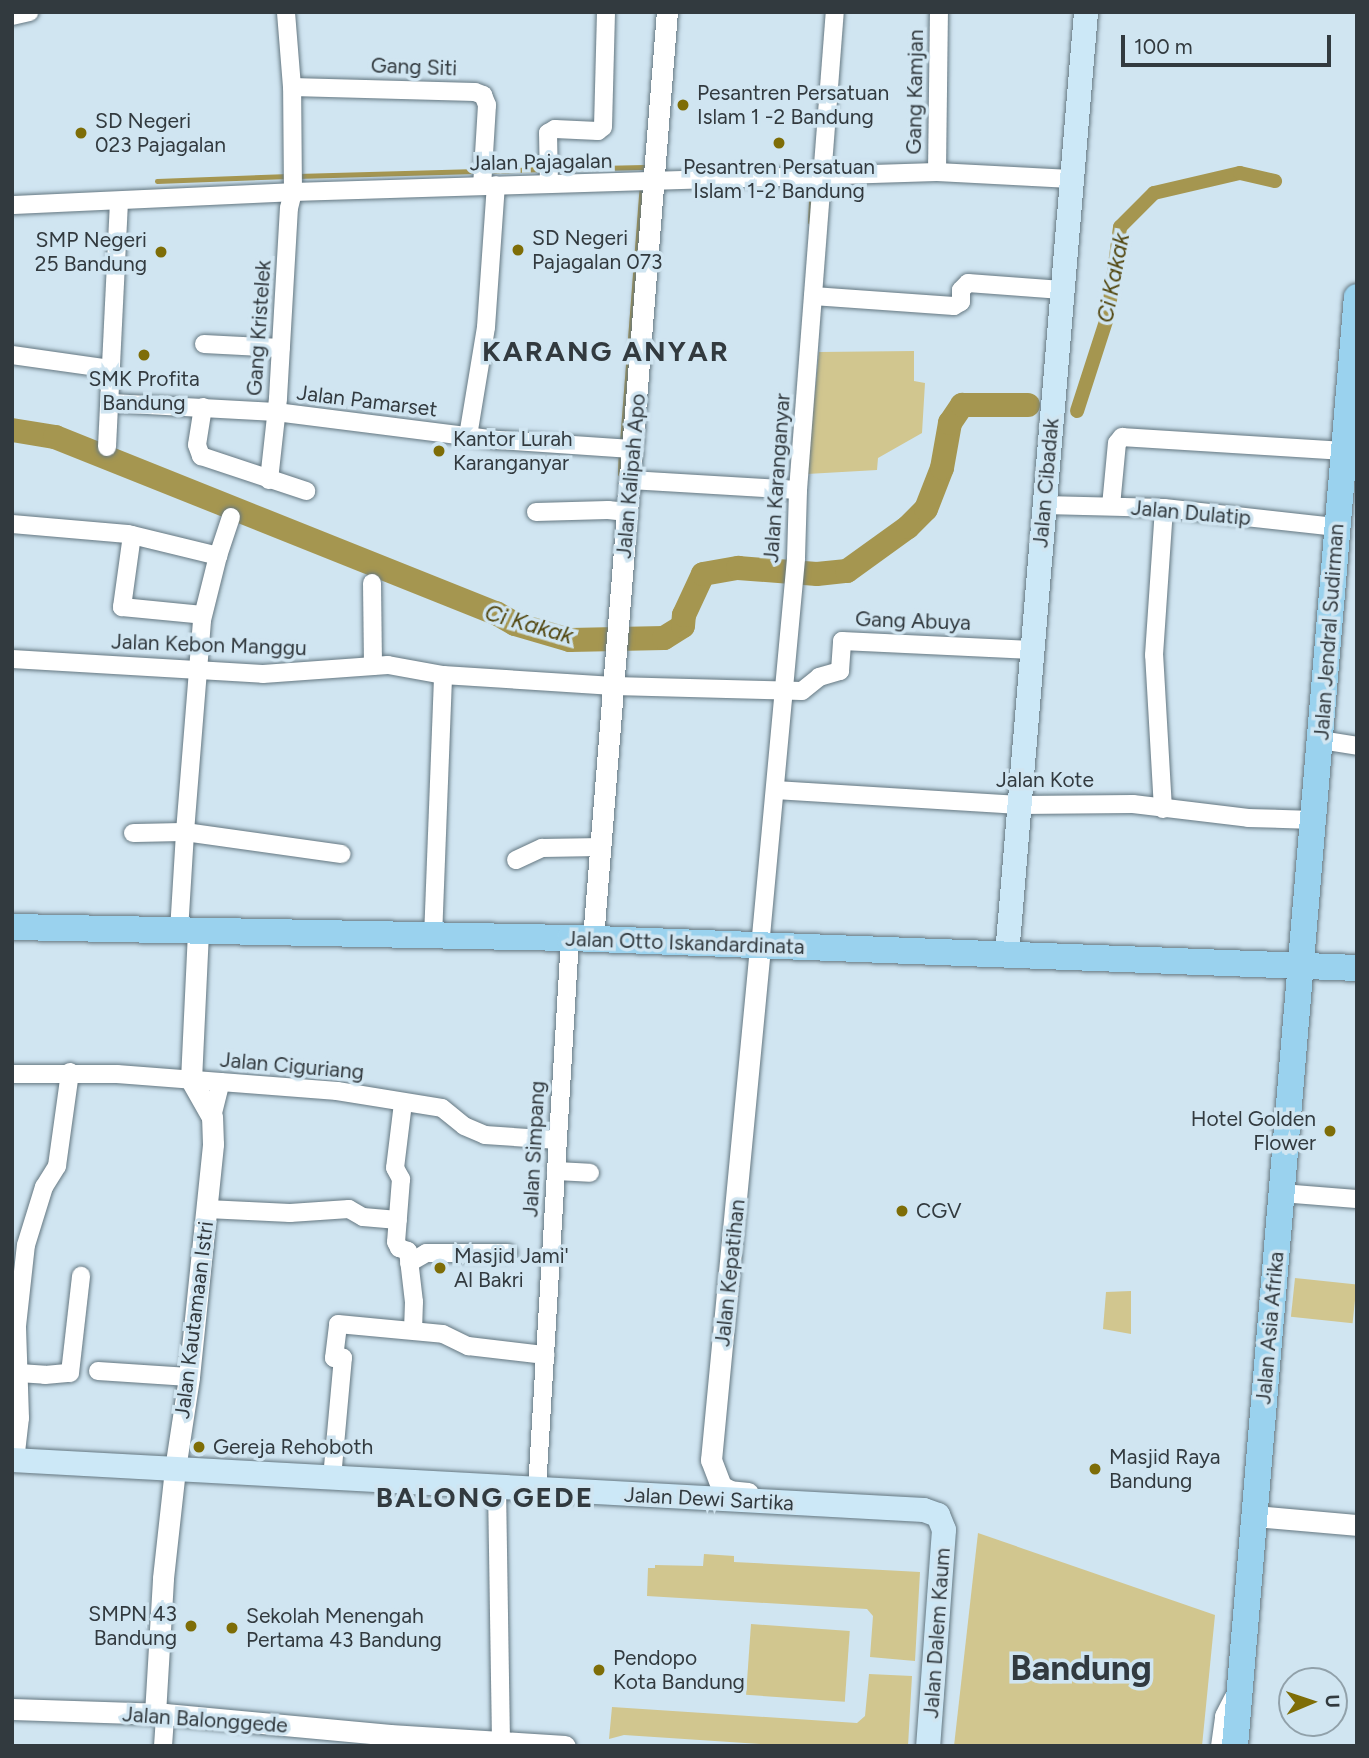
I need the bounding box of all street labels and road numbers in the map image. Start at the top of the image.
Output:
street label: Gang Kamjan [901,29,929,155]
street label: Gang Siti [370,53,458,81]
street label: Jalan Pajagalan [469,148,613,176]
street label: Gang Kristelek [242,259,276,397]
street label: Jalan Pamarset [295,380,439,422]
street label: Jalan Karanganyar [759,392,795,564]
street label: Jalan Kalipah Apo [611,393,651,559]
street label: Jalan Cibadak [1028,417,1064,549]
street label: Jalan Dulatip [1130,495,1252,531]
street label: Jalan Jendral Sudirman [1309,523,1349,741]
street label: Gang Abuya [855,606,971,636]
street label: Jalan Kebon Manggu [111,629,307,661]
street label: Jalan Kote [996,767,1094,793]
street label: Jalan Otto Iskandardinata [565,926,805,960]
street label: Jalan Ciguriang [219,1047,365,1085]
street label: Jalan Simpang [518,1080,550,1218]
street label: Jalan Kepatihan [710,1198,750,1348]
street label: Jalan Kautamaan Istri [169,1220,219,1420]
street label: Jalan Asia Afrika [1251,1251,1289,1405]
street label: Jalan Dewi Sartika [623,1482,795,1516]
street label: Jalan Dalem Kaum [918,1547,956,1719]
street label: Jalan Balonggede [121,1702,289,1738]

